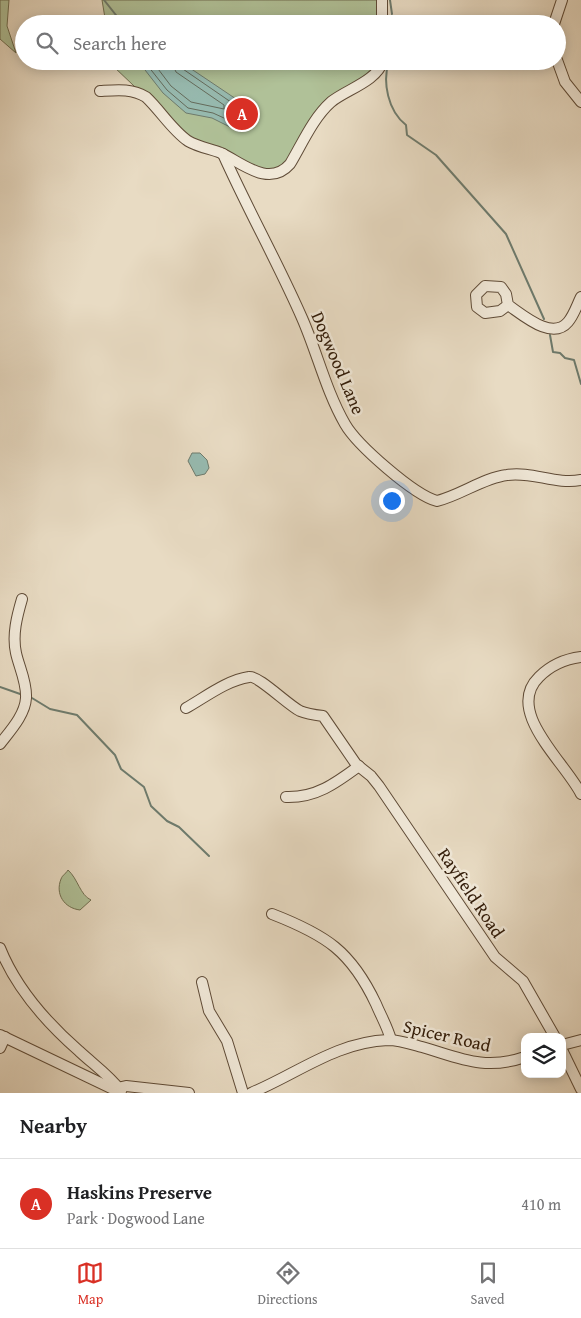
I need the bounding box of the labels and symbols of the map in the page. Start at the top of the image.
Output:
pin: A [226,95,258,133]
street label: Dogwood Lane [305,307,372,418]
your location [379,488,405,514]
street label: Rayfield Road [431,842,512,943]
street label: Spicer Road [401,1012,494,1059]

